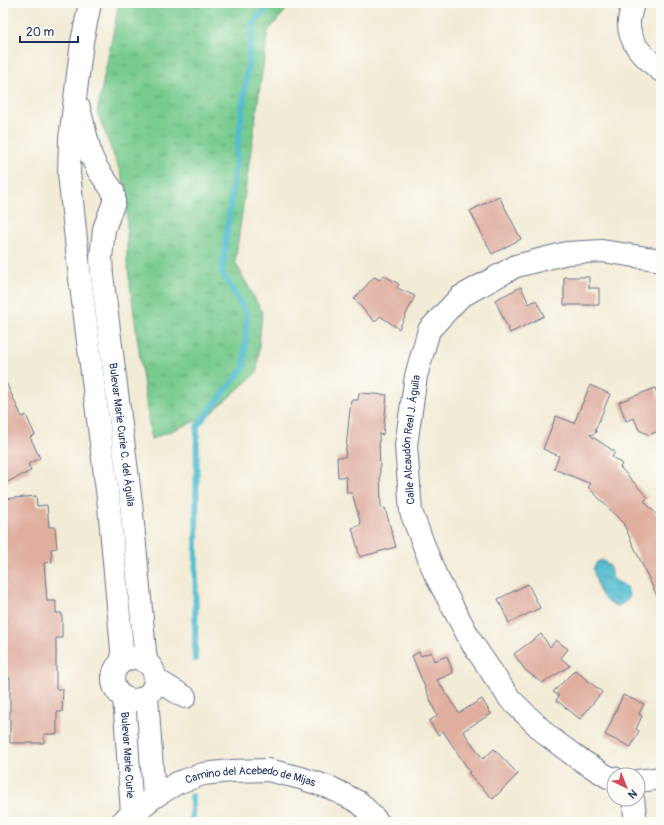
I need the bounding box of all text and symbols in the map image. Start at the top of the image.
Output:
scale bar [20,18,78,44]
text: 20 m [26,25,55,40]
street label: Bulevar Marie Curie C. del Águila [107,362,138,507]
street label: Calle Alcaudón Real J. Águila [399,374,423,505]
street label: Bulevar Marie Curie [119,711,137,799]
street label: Camino del Acebedo de Mijas [183,763,318,789]
north arrow [606,767,646,807]
text: N [625,787,640,802]

